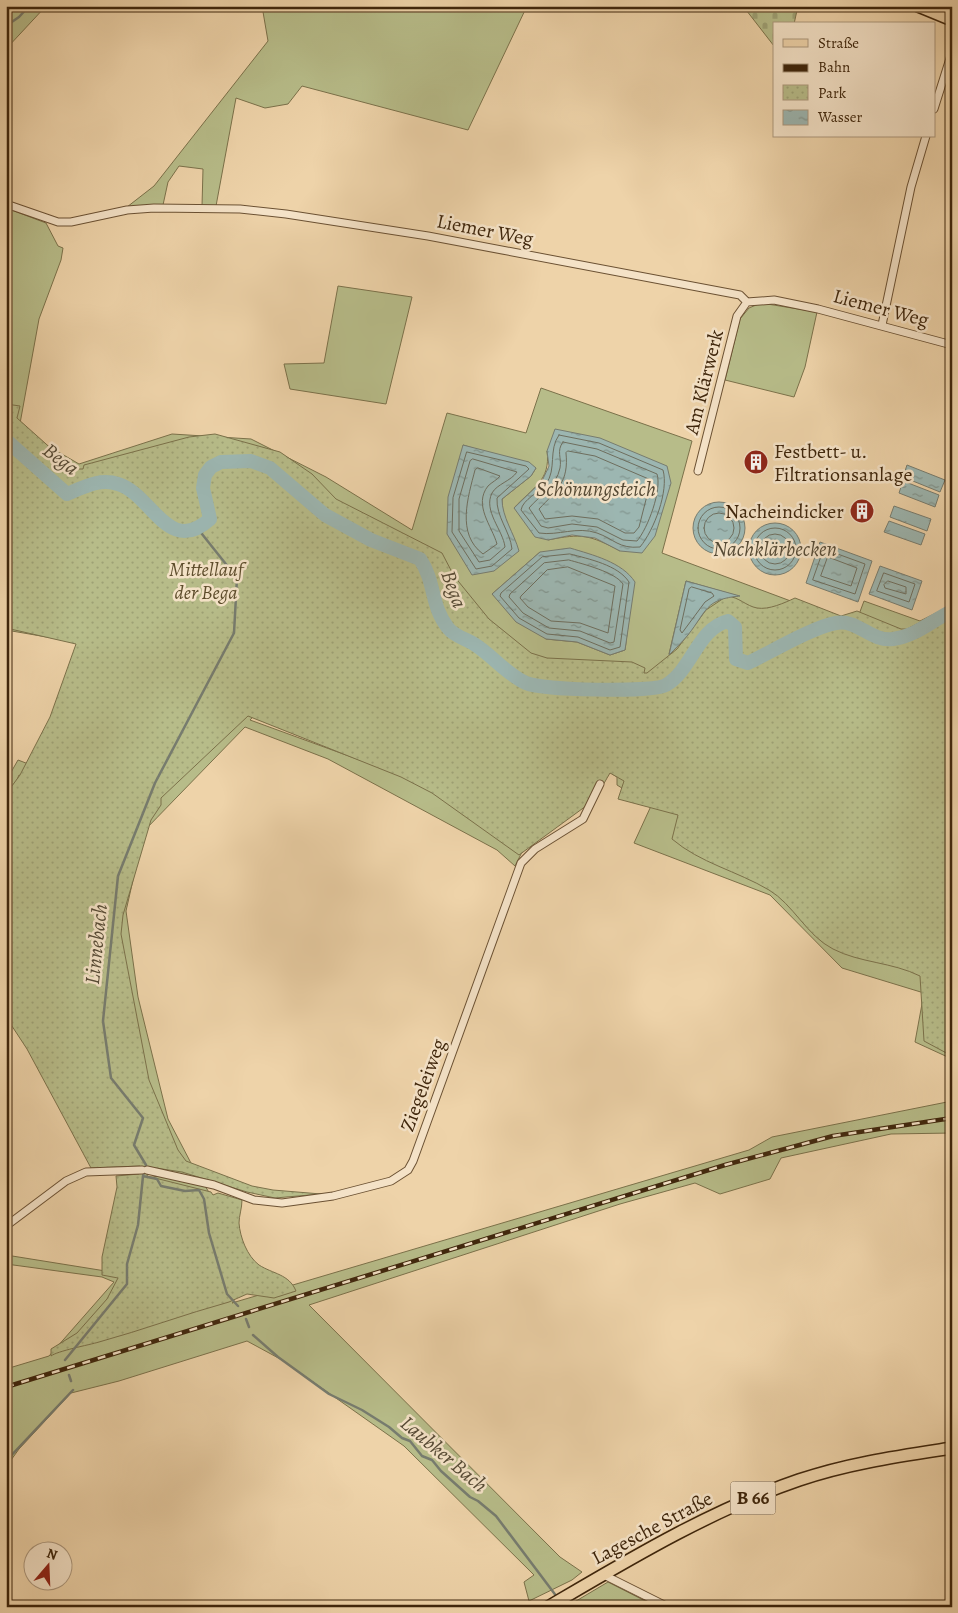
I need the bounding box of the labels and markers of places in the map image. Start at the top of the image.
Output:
place label: Festbett- u. Filtrationsanlage [774,438,912,488]
building icon: Festbett- u. Filtrationsanlage [743,449,769,475]
place label: Nacheindicker [725,498,844,525]
building icon: Nacheindicker [849,498,875,524]

